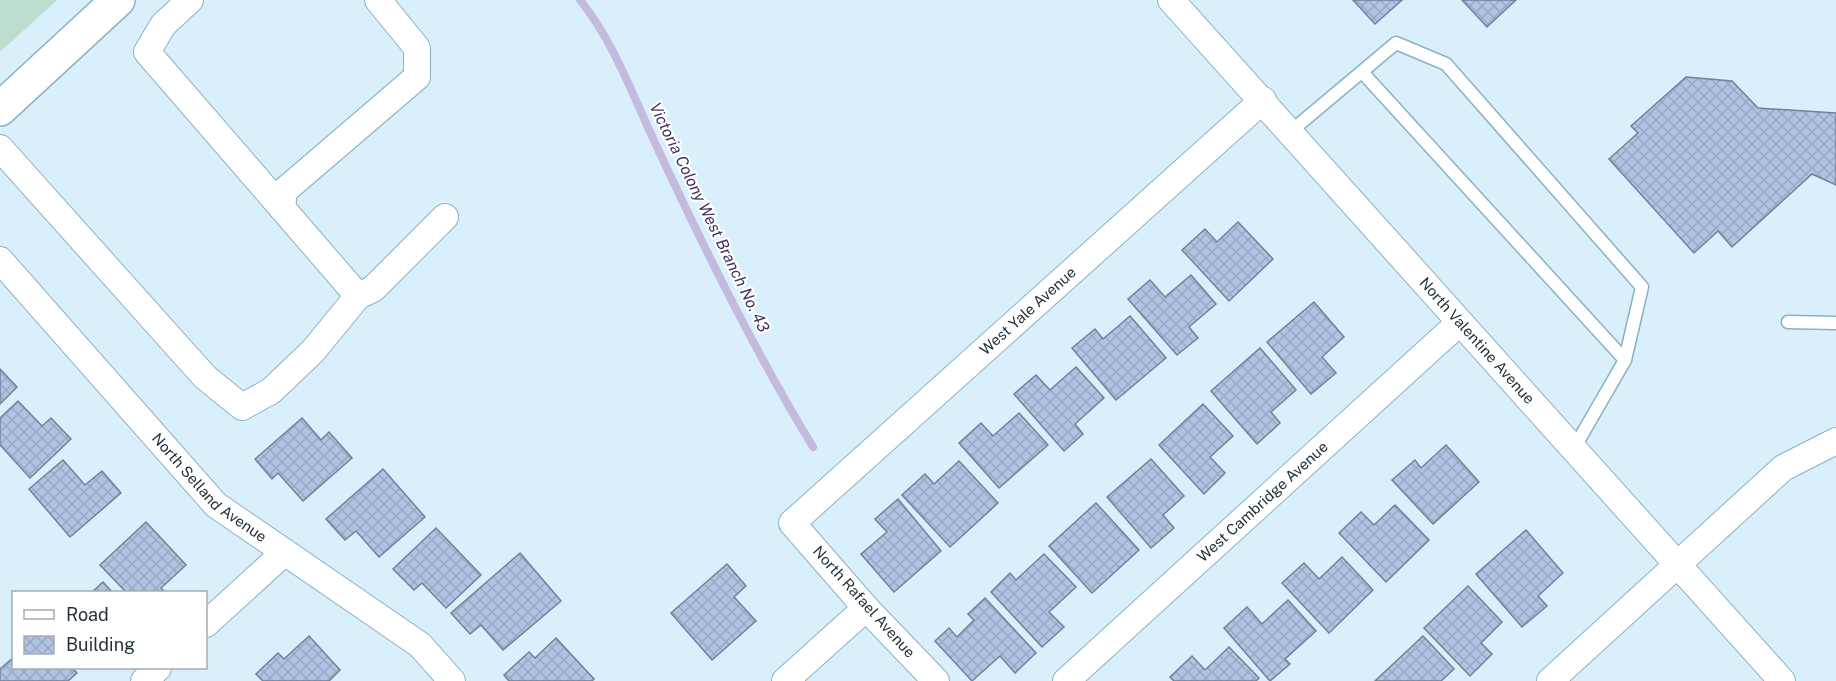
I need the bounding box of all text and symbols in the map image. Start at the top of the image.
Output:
water label: Victoria Colony West Branch No. 43 [646,99,774,335]
street label: West Yale Avenue [976,263,1079,358]
street label: North Valentine Avenue [1416,274,1538,407]
street label: North Selland Avenue [149,430,270,545]
street label: West Cambridge Avenue [1193,438,1331,565]
street label: North Rafael Avenue [810,542,919,661]
legend [12,591,207,669]
text: Road [66,604,109,625]
text: Building [66,634,135,655]

